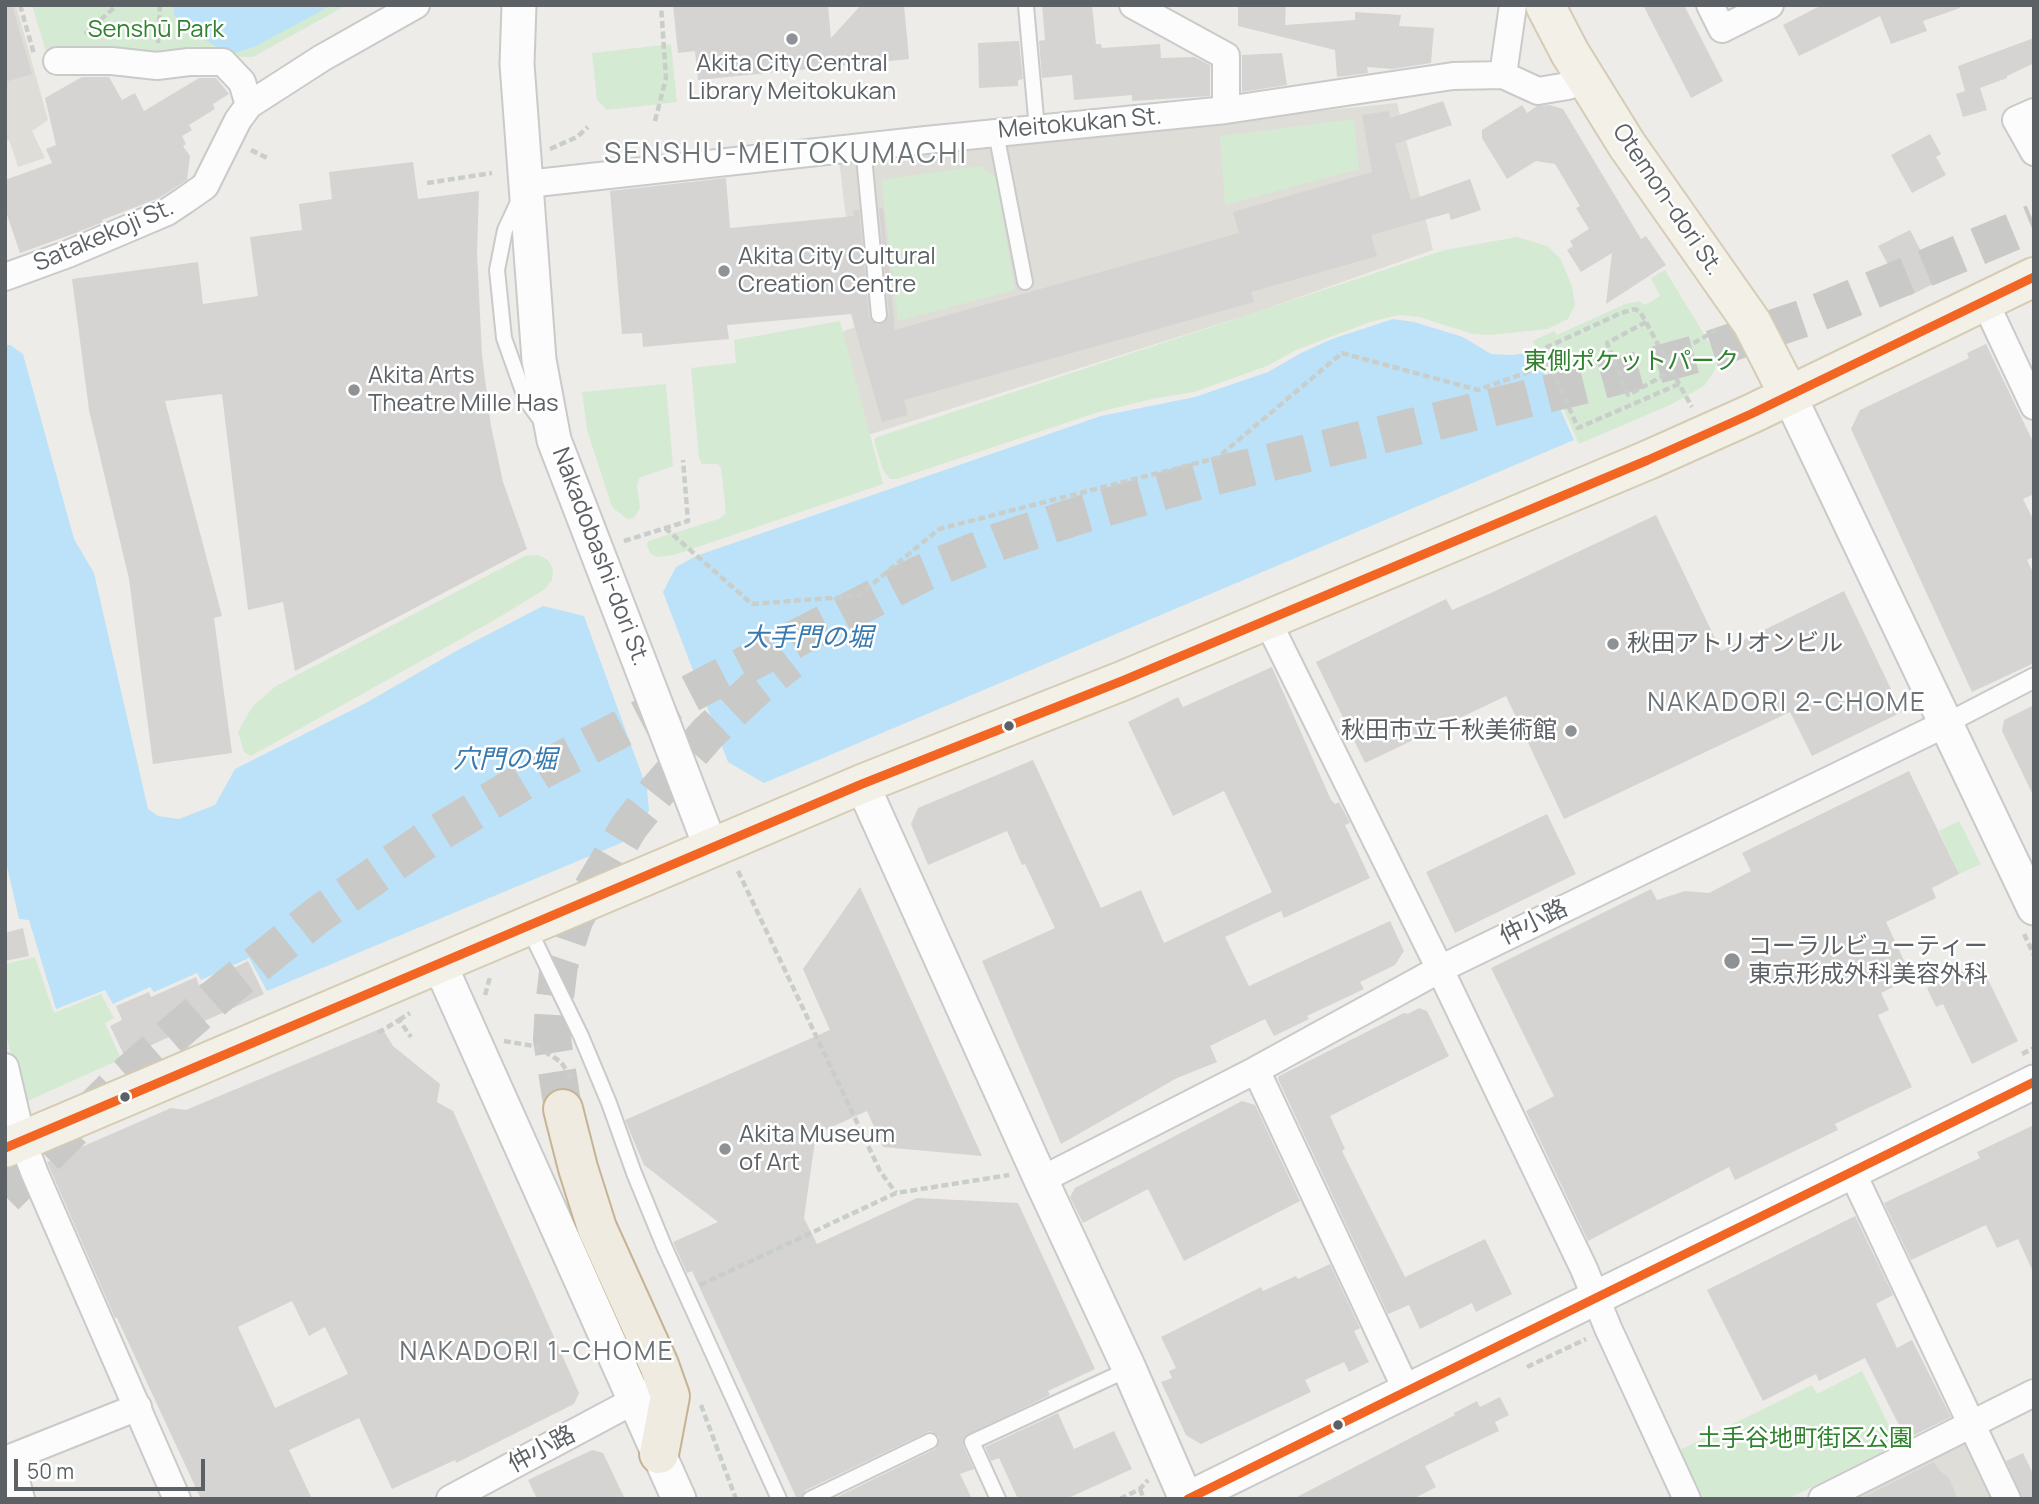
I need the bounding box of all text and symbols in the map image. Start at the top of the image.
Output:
park label: Senshū Park [88,16,224,44]
marker: Akita City Central Library Meitokukan [784,31,800,47]
place label: Akita City Central Library Meitokukan [688,50,896,106]
street label: Meitokukan St. [997,103,1163,145]
street label: Otemon-dori St. [1606,119,1728,281]
district label: SENSHU-MEITOKUMACHI [606,138,966,172]
street label: Satakekoji St. [30,194,178,278]
place label: Akita City Cultural Creation Centre [738,243,936,299]
marker: Akita City Cultural Creation Centre [716,263,732,279]
park label: 東側ポケットパーク [1523,348,1739,376]
place label: Akita Arts Theatre Mille Has [368,362,559,418]
marker: Akita Arts Theatre Mille Has [346,382,362,398]
street label: Nakadobashi-dori St. [545,444,655,670]
water label: 大手門の堀 [743,623,873,655]
place label: 秋田アトリオンビル [1627,630,1843,658]
marker: 秋田アトリオンビル [1605,636,1621,652]
district label: NAKADORI 2-CHOME [1649,688,1925,720]
place label: 秋田市立千秋美術館 [1341,717,1557,745]
unlabelled marker [1002,719,1016,733]
marker: 秋田市立千秋美術館 [1563,723,1579,739]
water label: 穴門の堀 [453,745,557,777]
street label: 仲小路 [1495,894,1573,952]
place label: コーラルビューティー 東京形成外科美容外科 [1748,933,1988,989]
marker: コーラルビューティー 東京形成外科美容外科 [1722,951,1742,971]
unlabelled marker [118,1090,132,1104]
place label: Akita Museum of Art [739,1121,895,1177]
marker: Akita Museum of Art [717,1141,733,1157]
district label: NAKADORI 1-CHOME [401,1337,673,1369]
unlabelled marker [1331,1418,1345,1432]
street label: 仲小路 [503,1420,581,1480]
park label: 土手谷地町街区公園 [1697,1425,1913,1453]
scale bar [18,1444,208,1488]
text: 50 m [27,1457,74,1485]

